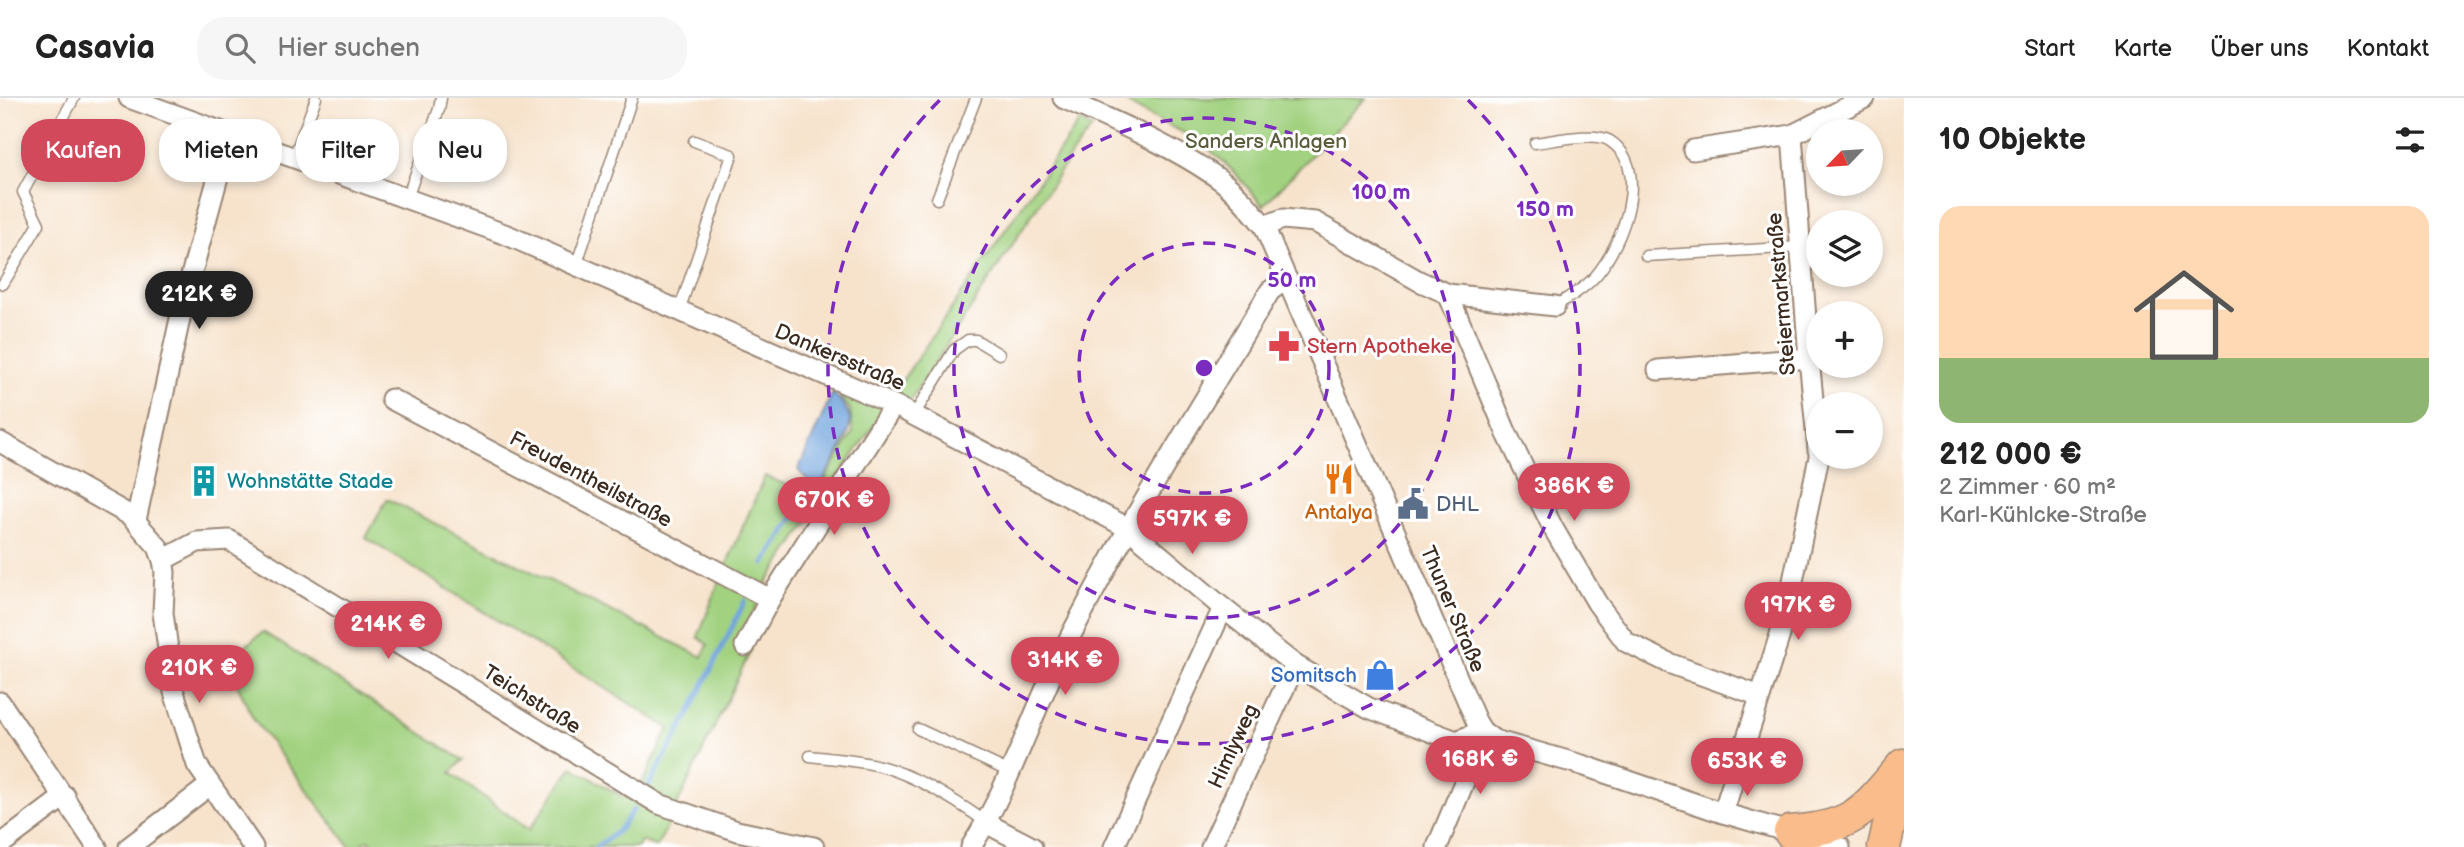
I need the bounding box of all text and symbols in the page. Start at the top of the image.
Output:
search box [197,17,687,80]
text: Casavia [35,28,155,68]
icon: search [221,29,259,67]
text: Hier suchen [277,33,420,64]
text: Start [2024,34,2075,63]
text: Karte [2113,34,2172,63]
text: Über uns [2210,34,2309,63]
text: Kontakt [2347,34,2429,63]
chip: Kaufen [21,119,145,182]
chip: Mieten [159,119,282,182]
chip: Filter [296,119,399,182]
chip: Neu [413,119,507,182]
north arrow [1806,119,1883,196]
map controls [1806,119,1883,469]
icon: filters [2391,121,2429,159]
text: 10 Objekte [1939,122,2086,158]
park label: Sanders Anlagen [1185,129,1347,154]
text: 100 m [1352,180,1410,205]
text: 150 m [1516,197,1574,222]
button: layers [1806,210,1883,287]
street label: Steiermarkstraße [1762,212,1801,376]
icon: home [2121,252,2247,378]
text: 50 m [1268,268,1316,293]
pin: 212K € [142,272,256,331]
text: 212K € [161,280,237,308]
button: + [1806,301,1883,378]
street label: Dankersstraße [771,319,909,396]
pharmacy icon: Stern Apotheke [1267,329,1301,363]
place label: Stern Apotheke [1307,334,1453,359]
centre of rings [1192,356,1216,380]
button: − [1806,392,1883,469]
street label: Freudentheilstraße [505,426,676,533]
text: 212 000 € [1939,437,2082,473]
restaurant icon: Antalya [1322,462,1356,496]
building icon: Wohnstätte Stade [187,464,221,498]
pin: 386K € [1517,464,1631,523]
place label: Wohnstätte Stade [227,469,393,494]
text: 386K € [1534,472,1614,500]
text: 2 Zimmer · 60 m² [1939,473,2116,501]
pin: 670K € [777,478,891,537]
text: 670K € [794,486,874,514]
public building icon: DHL [1396,487,1430,521]
place label: DHL [1436,492,1479,517]
pin: 597K € [1135,496,1249,556]
place label: Antalya [1305,500,1373,525]
text: Karl-Kühlcke-Straße [1939,501,2147,529]
text: 597K € [1153,505,1231,533]
street label: Thuner Straße [1415,542,1490,676]
pin: 197K € [1741,582,1855,642]
text: 197K € [1760,591,1836,619]
pin: 214K € [331,602,445,661]
text: 214K € [350,610,426,638]
pin: 314K € [1008,638,1122,697]
pin: 210K € [142,646,256,705]
text: 314K € [1027,646,1103,674]
text: 210K € [161,654,237,682]
shop icon: Somitsch [1363,658,1397,692]
street label: Teichstraße [478,660,585,739]
place label: Somitsch [1271,663,1357,688]
street label: Himlyweg [1203,700,1264,792]
pin: 168K € [1423,736,1537,796]
pin: 653K € [1690,738,1804,798]
text: 168K € [1442,745,1518,773]
text: 653K € [1707,747,1787,775]

